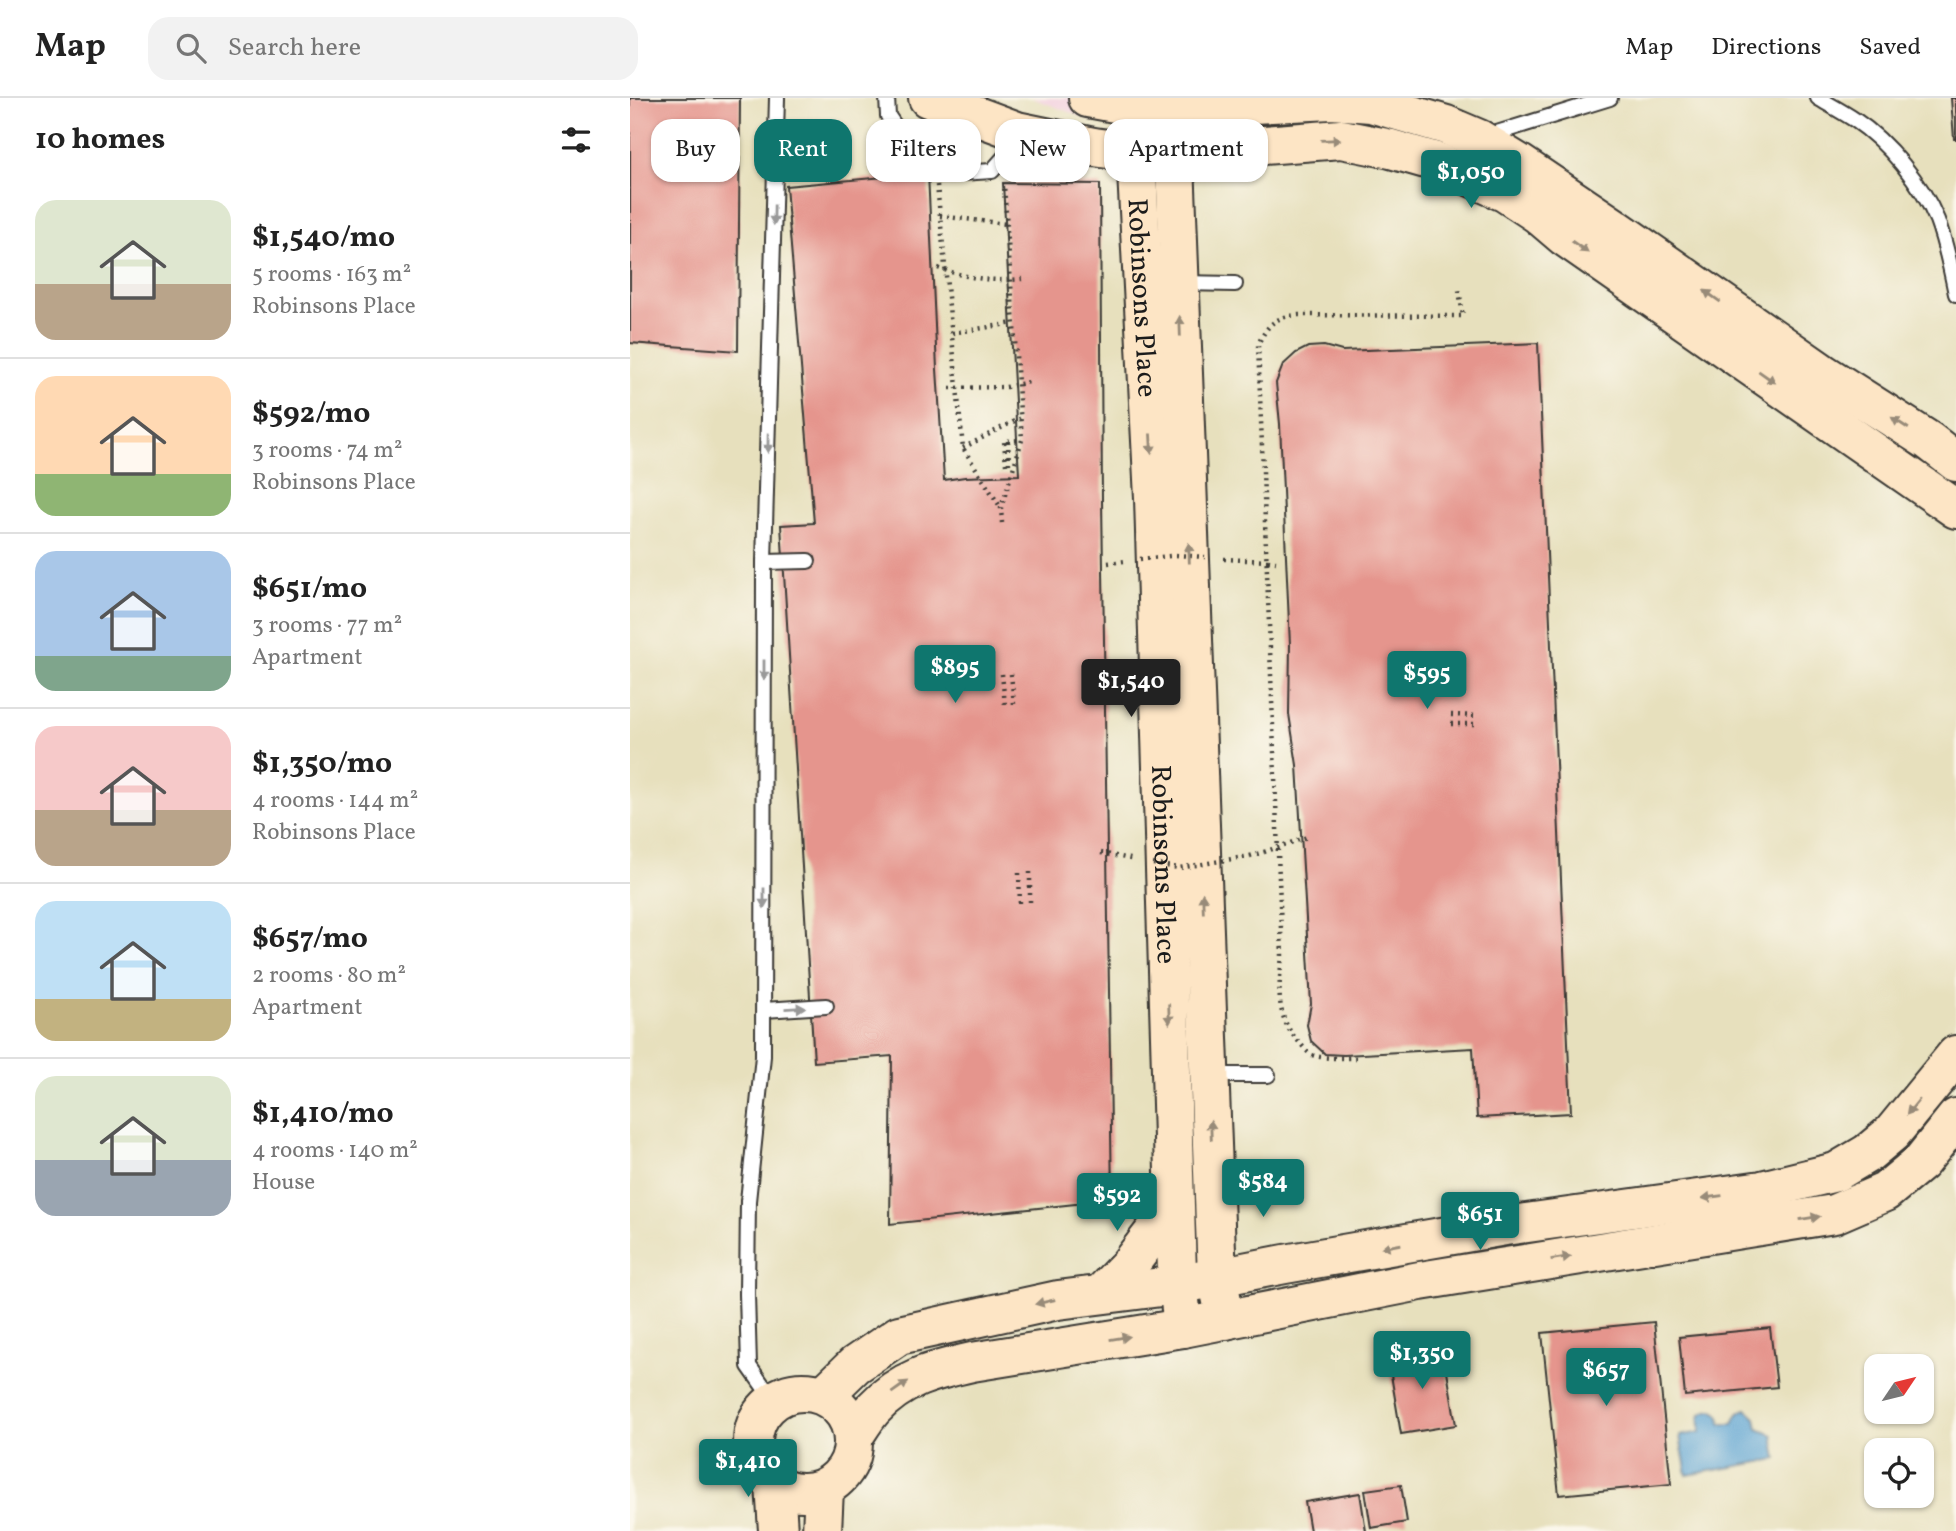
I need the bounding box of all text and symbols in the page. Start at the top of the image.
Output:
search box [148,17,638,80]
text: Map [35,25,106,71]
icon: search [172,29,210,67]
text: Search here [228,30,361,66]
text: Map [1625,31,1673,65]
text: Directions [1711,31,1821,65]
text: Saved [1859,31,1921,65]
text: 10 homes [35,119,165,161]
chip: Buy [651,119,740,182]
chip: Rent [754,119,852,182]
chip: Filters [866,119,981,182]
chip: New [995,119,1090,182]
chip: Apartment [1104,119,1268,182]
icon: filters [557,121,595,159]
one-way arrow [1320,134,1342,145]
pin: $1,050 [1414,150,1528,210]
text: $1,050 [1437,157,1505,189]
street label: Robinsons Place [1116,197,1166,398]
one-way arrow [768,204,780,226]
text: $1,540/mo [252,217,395,259]
icon: home [91,228,175,312]
one-way arrow [1571,240,1589,254]
text: 5 rooms · 163 m² [252,259,411,291]
one-way arrow [1703,289,1721,303]
text: Robinsons Place [252,291,416,323]
one-way arrow [1175,314,1186,336]
one-way arrow [1758,370,1776,384]
text: $592/mo [252,393,370,435]
icon: home [91,404,175,488]
one-way arrow [1890,417,1910,430]
one-way arrow [762,432,774,454]
one-way arrow [1146,433,1157,455]
text: 3 rooms · 74 m² [252,435,402,467]
text: Robinsons Place [252,467,416,499]
one-way arrow [1183,542,1194,564]
text: $651/mo [252,568,367,610]
icon: home [91,579,175,663]
text: 3 rooms · 77 m² [252,610,402,642]
text: Apartment [252,642,363,674]
pin: $895 [914,646,996,705]
text: $895 [930,652,980,684]
pin: $595 [1386,652,1468,711]
text: $595 [1403,658,1451,690]
one-way arrow [758,659,770,681]
pin: $1,540 [1074,660,1188,719]
text: $1,540 [1097,666,1165,698]
text: $1,350/mo [252,743,392,785]
icon: home [91,754,175,838]
street label: Robinsons Place [1140,764,1185,965]
text: 4 rooms · 144 m² [252,785,418,817]
text: Robinsons Place [252,817,416,849]
one-way arrow [758,887,770,909]
one-way arrow [1197,892,1208,914]
text: $657/mo [252,918,368,960]
icon: home [91,929,175,1013]
text: 2 rooms · 80 m² [252,960,406,992]
text: Apartment [252,992,363,1024]
one-way arrow [784,1002,806,1013]
one-way arrow [1163,1004,1175,1026]
text: $1,410/mo [252,1093,394,1135]
one-way arrow [1905,1098,1920,1116]
icon: home [91,1104,175,1188]
one-way arrow [1206,1119,1217,1141]
text: 4 rooms · 140 m² [252,1135,418,1167]
pin: $584 [1222,1160,1304,1219]
text: $584 [1238,1166,1288,1198]
text: House [252,1167,315,1199]
pin: $592 [1076,1174,1158,1233]
text: $592 [1093,1180,1141,1212]
pin: $651 [1439,1192,1521,1252]
one-way arrow [1701,1192,1723,1203]
text: $651 [1457,1199,1503,1231]
one-way arrow [1799,1212,1821,1223]
one-way arrow [1379,1241,1401,1252]
one-way arrow [1550,1252,1572,1263]
one-way arrow [1034,1297,1056,1308]
one-way arrow [1110,1332,1132,1343]
pin: $1,350 [1365,1332,1479,1391]
text: $1,350 [1389,1338,1455,1370]
pin: $657 [1565,1348,1647,1408]
north arrow [1864,1354,1934,1424]
map controls [1864,1354,1934,1508]
text: $657 [1582,1355,1630,1387]
one-way arrow [891,1380,909,1394]
button: locate [1864,1438,1934,1508]
pin: $1,410 [691,1440,805,1499]
text: $1,410 [715,1446,781,1478]

